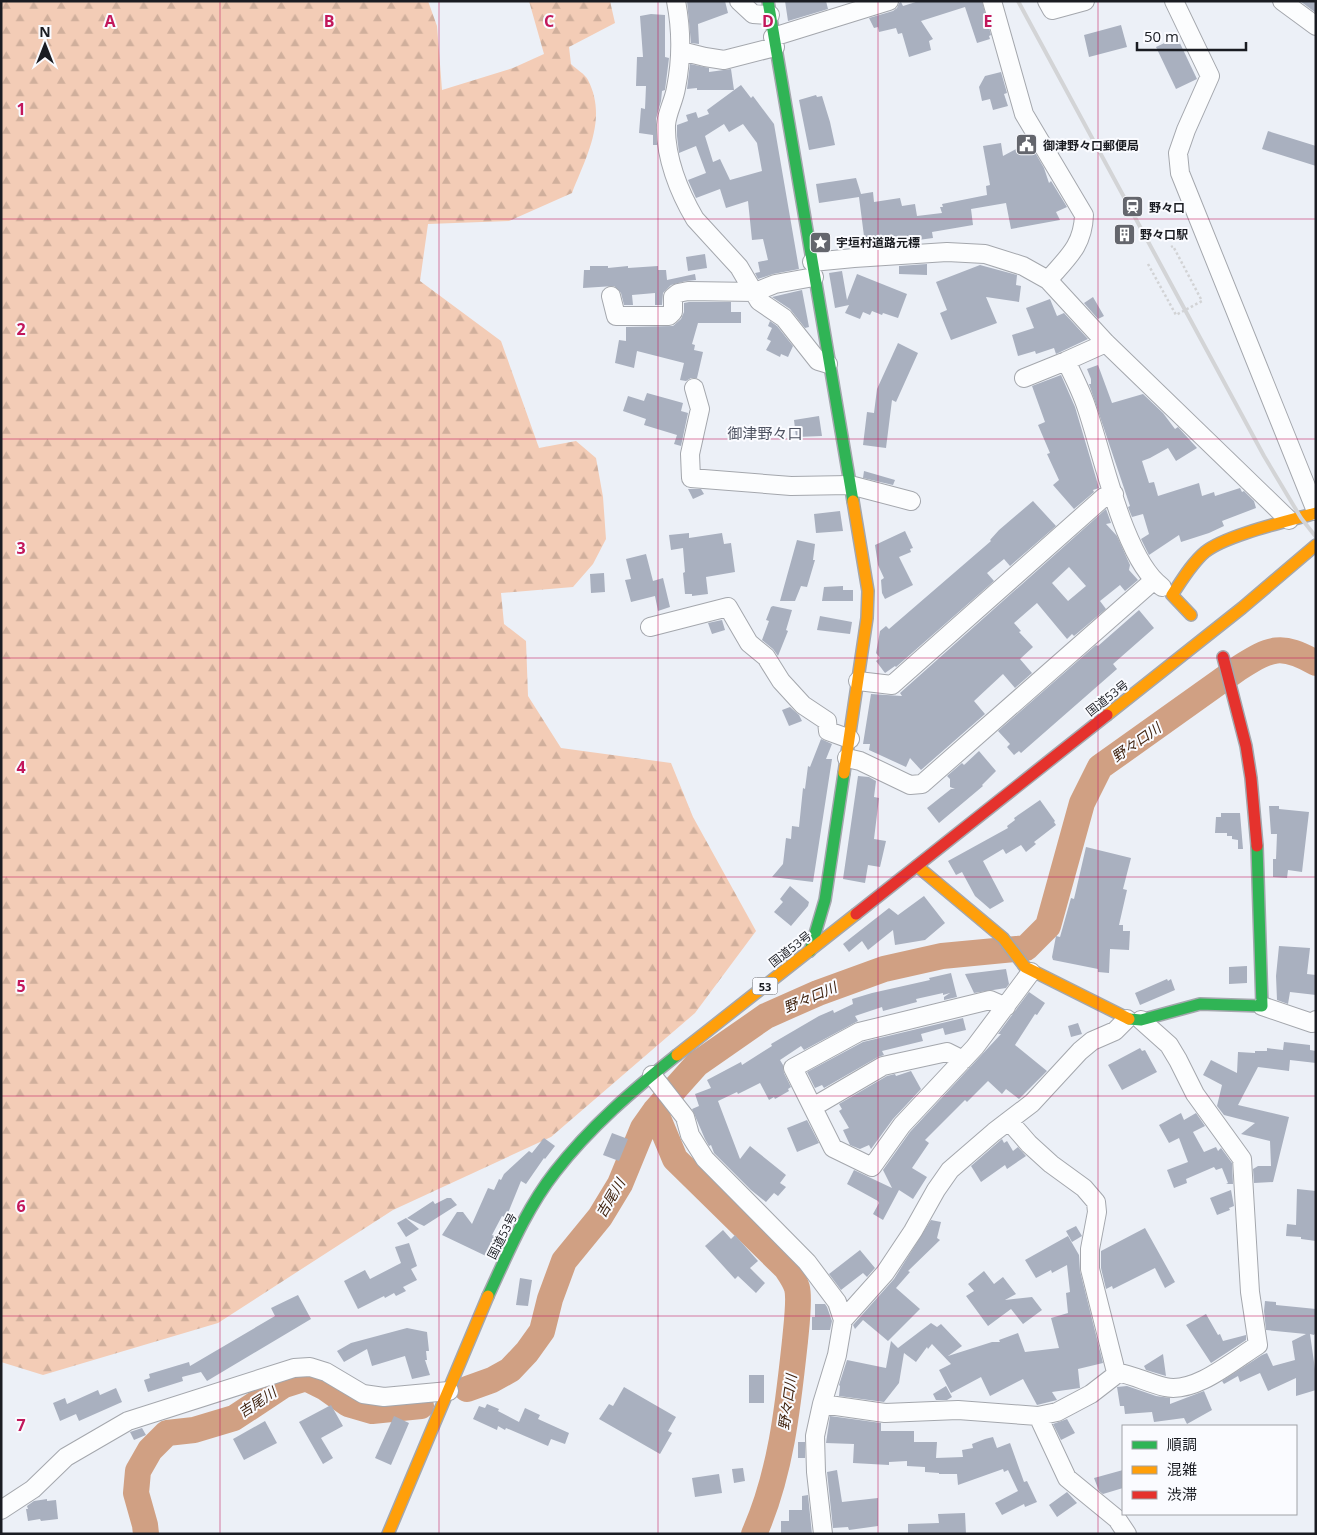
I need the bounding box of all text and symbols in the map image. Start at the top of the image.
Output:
text: A [104,10,116,32]
text: B [324,10,334,32]
text: C [544,10,554,32]
text: D [762,10,774,32]
text: E [984,10,993,32]
north arrow [20,20,70,70]
scale bar [1137,20,1246,52]
text: N [39,22,51,41]
text: 50 m [1144,26,1179,46]
text: 1 [16,98,26,120]
public building icon: 御津野々口郵便局 [1015,133,1039,157]
place label: 御津野々口郵便局 [1043,137,1139,154]
station icon: 野々口 [1121,195,1145,219]
place label: 野々口 [1149,199,1185,216]
building icon: 野々口駅 [1112,222,1136,246]
place label: 野々口駅 [1140,226,1188,243]
place icon: 宇垣村道路元標 [808,230,832,254]
place label: 宇垣村道路元標 [836,234,920,251]
text: 2 [16,318,26,340]
district label: 御津野々口 [727,423,803,443]
text: 3 [16,537,26,559]
street label: 国道53号 [1082,676,1132,720]
water label: 野々口川 [1108,717,1166,766]
text: 4 [16,756,26,778]
street label: 国道53号 [765,927,815,971]
text: 5 [16,975,26,997]
water label: 野々口川 [781,977,841,1017]
road number: 53 [752,978,778,994]
water label: 吉尾川 [591,1173,630,1221]
text: 6 [16,1195,26,1217]
street label: 国道53号 [483,1210,521,1262]
water label: 野々口川 [774,1371,801,1431]
water label: 吉尾川 [234,1382,281,1421]
text: 7 [16,1414,26,1436]
legend [1122,1425,1297,1515]
text: 順調 [1167,1434,1197,1454]
text: 混雑 [1167,1459,1197,1479]
text: 渋滞 [1167,1484,1197,1504]

